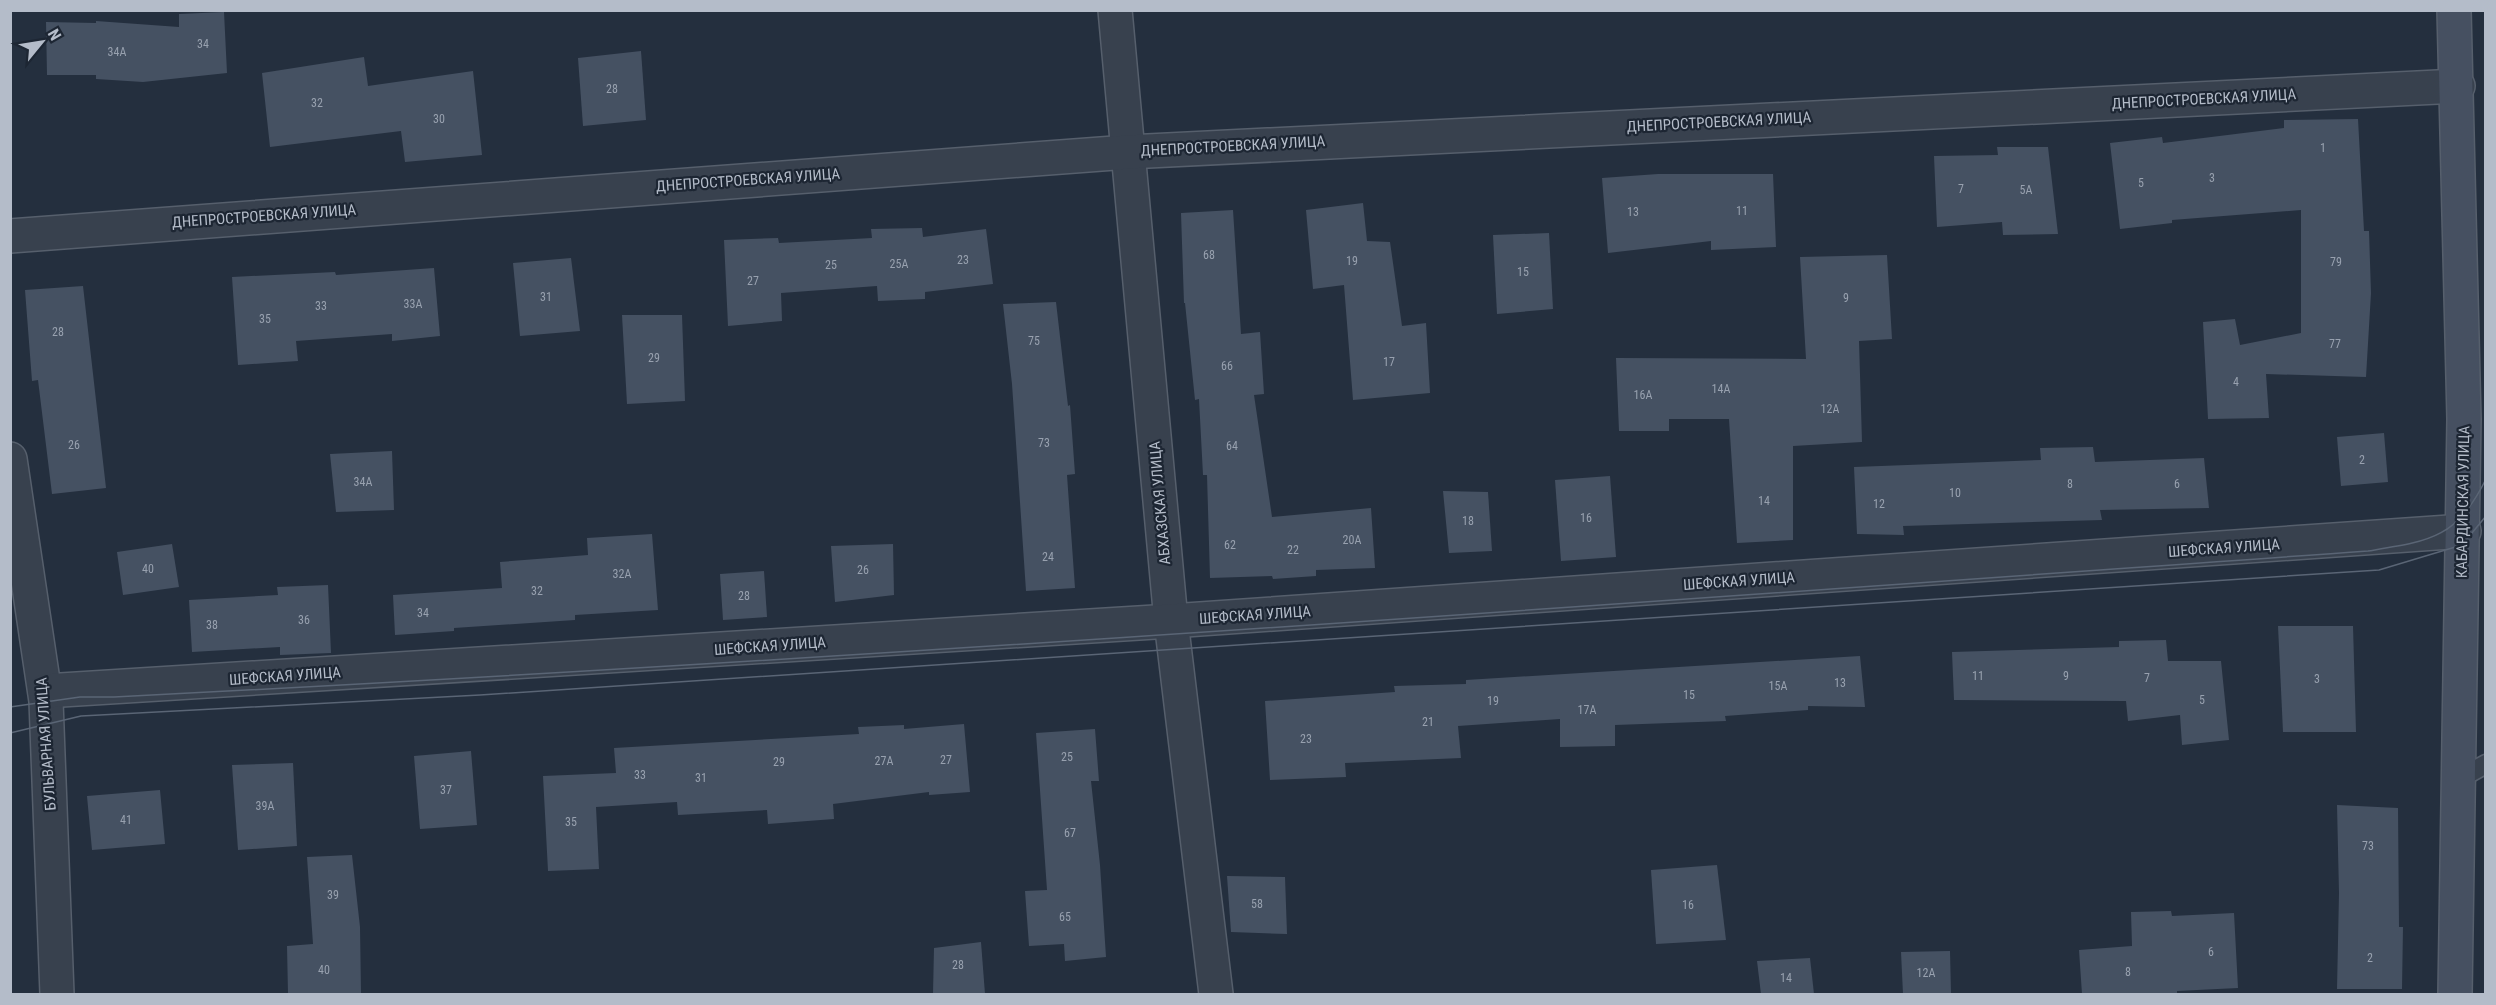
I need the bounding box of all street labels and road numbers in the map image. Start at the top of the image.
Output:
street label: ДНЕПРОСТРОЕВСКАЯ УЛИЦА [2111,85,2297,113]
street label: ДНЕПРОСТРОЕВСКАЯ УЛИЦА [1626,108,1812,136]
street label: ДНЕПРОСТРОЕВСКАЯ УЛИЦА [1140,132,1326,160]
street label: ДНЕПРОСТРОЕВСКАЯ УЛИЦА [655,165,841,195]
street label: ДНЕПРОСТРОЕВСКАЯ УЛИЦА [171,201,357,231]
street label: КАБАРДИНСКАЯ УЛИЦА [2453,425,2473,578]
street label: АБХАЗСКАЯ УЛИЦА [1146,440,1174,565]
street label: ШЕФСКАЯ УЛИЦА [2168,535,2281,561]
street label: ШЕФСКАЯ УЛИЦА [1683,568,1796,594]
street label: ШЕФСКАЯ УЛИЦА [1199,602,1312,628]
street label: ШЕФСКАЯ УЛИЦА [714,633,827,659]
street label: ШЕФСКАЯ УЛИЦА [229,663,342,689]
street label: БУЛЬВАРНАЯ УЛИЦА [32,677,60,811]

